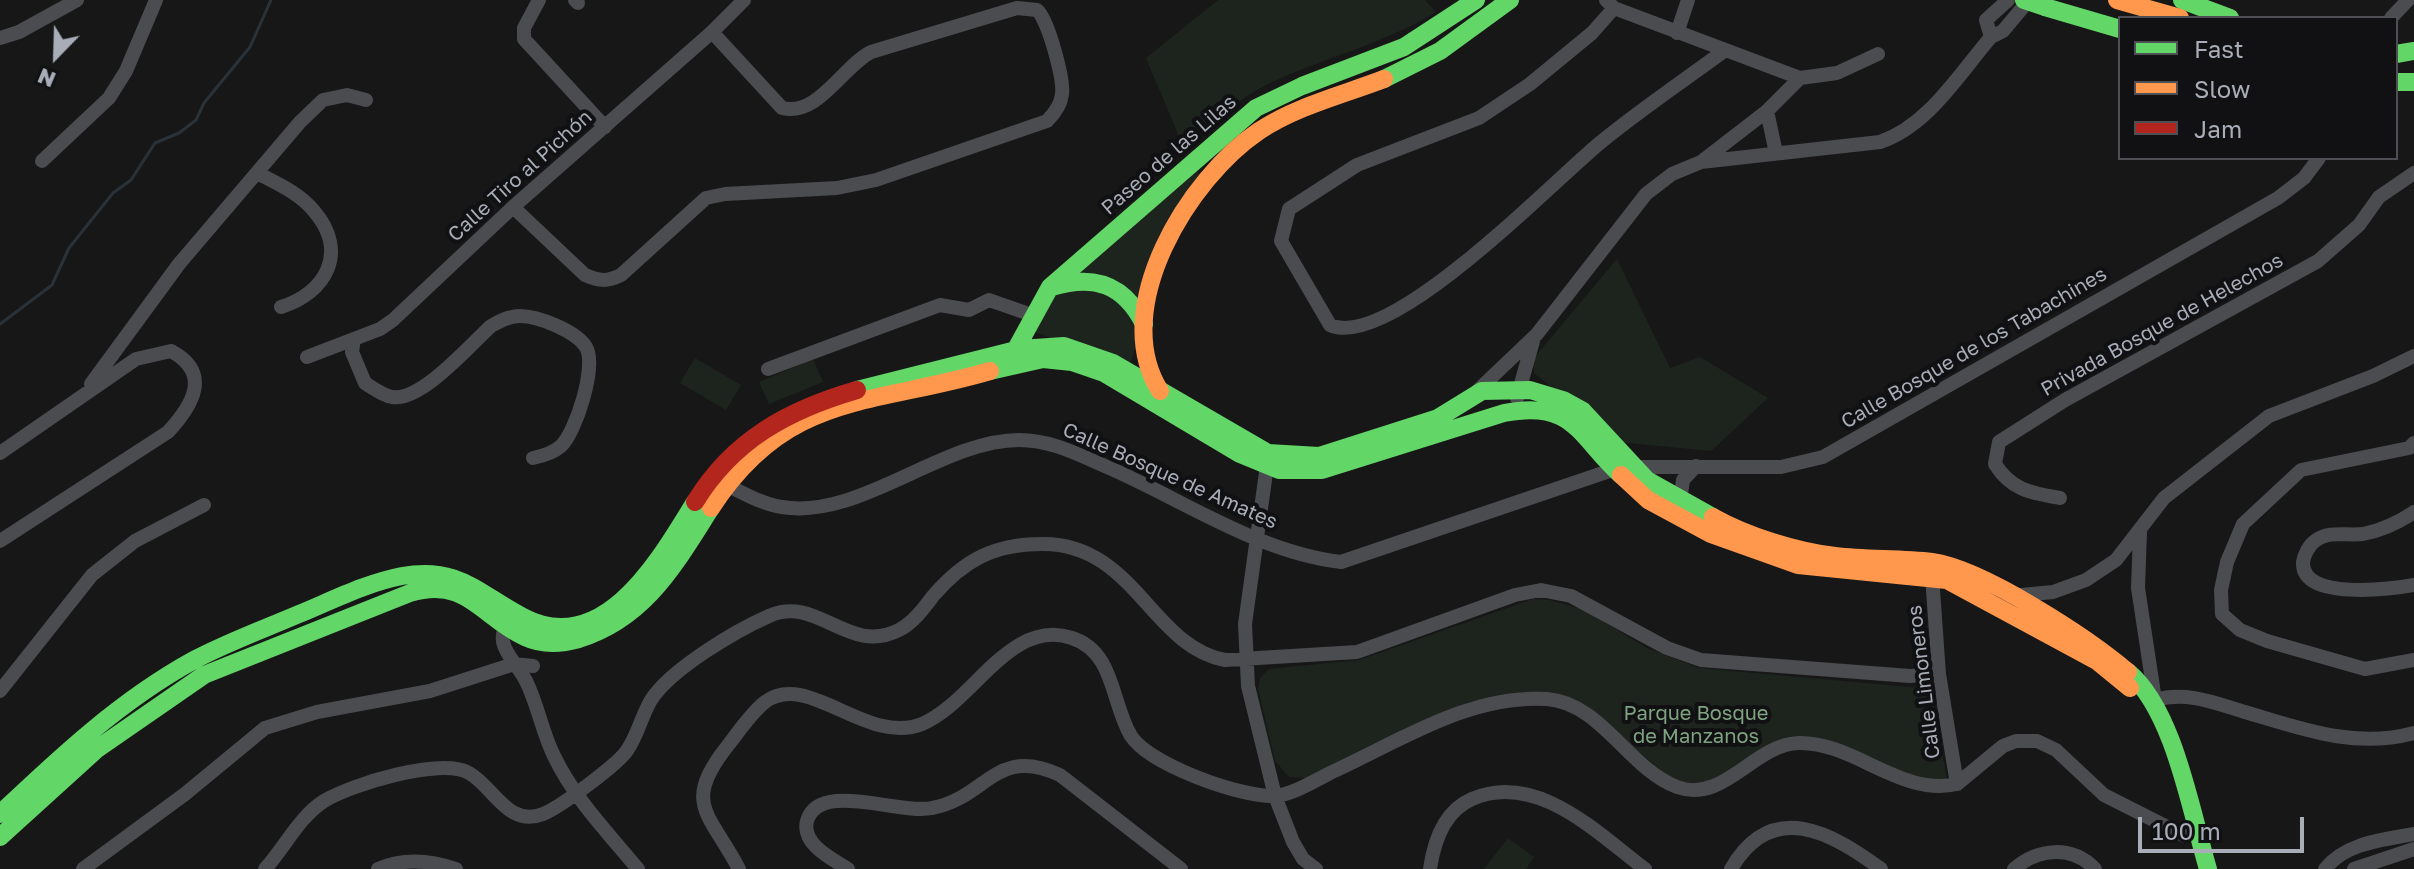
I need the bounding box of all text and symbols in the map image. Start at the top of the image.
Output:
north arrow [16,16,96,96]
legend [2118,16,2398,160]
text: Fast [2194,34,2244,63]
text: N [33,63,59,94]
text: Slow [2194,74,2250,103]
street label: Paseo de las Lilas [1097,90,1241,220]
street label: Calle Tiro al Pichón [443,105,597,247]
text: Jam [2194,114,2242,143]
street label: Privada Bosque de Helechos [2037,248,2287,402]
street label: Calle Bosque de los Tabachines [1837,262,2111,434]
street label: Calle Bosque de Amates [1059,418,1281,534]
street label: Calle Limoneros [1903,604,1945,760]
park label: Parque Bosque de Manzanos [1624,702,1768,749]
scale bar [2142,801,2308,851]
text: 100 m [2152,816,2221,845]

